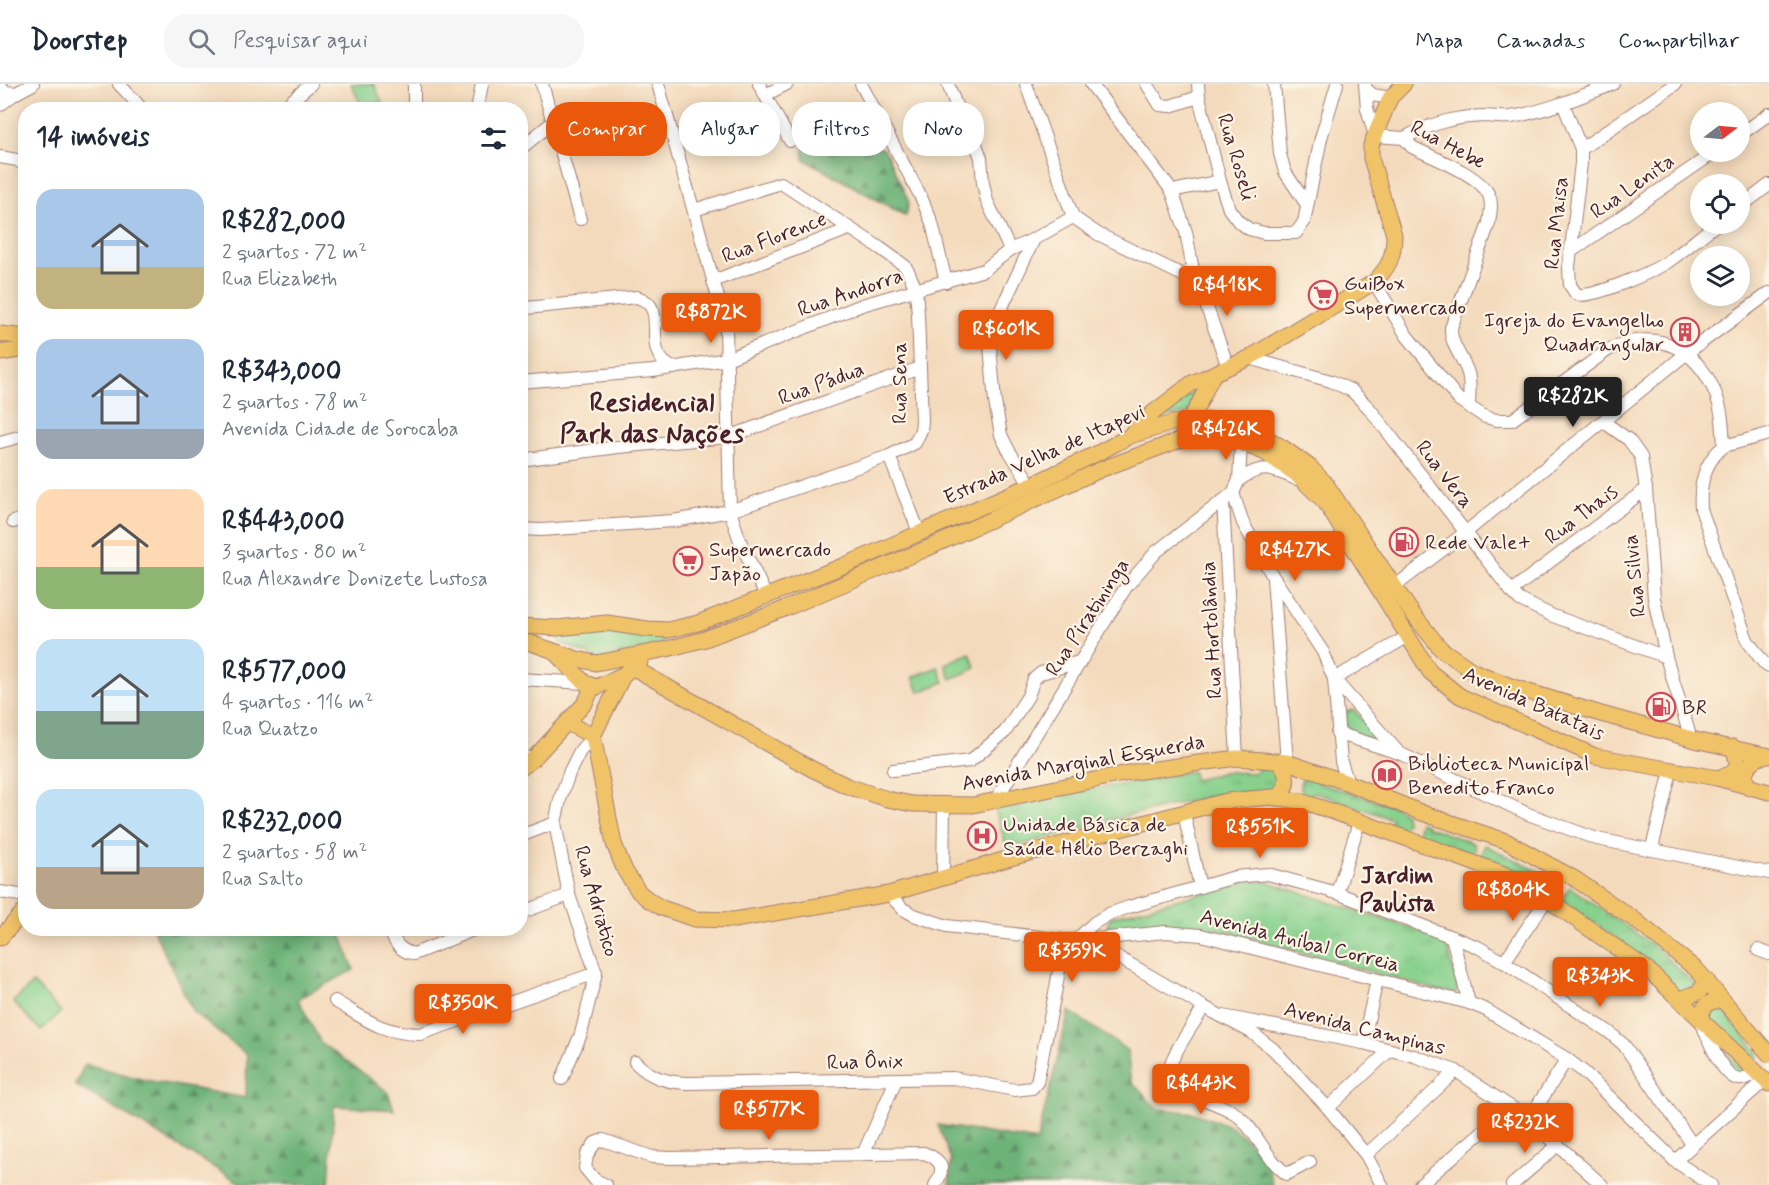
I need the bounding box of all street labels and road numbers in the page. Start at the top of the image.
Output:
street label: Rua Roseli [1209,110,1263,204]
street label: Rua Hebe [1405,113,1490,176]
street label: Rua Lenita [1585,148,1680,226]
street label: Rua Maisa [1538,175,1576,271]
street label: Rua Florence [718,205,831,271]
street label: Rua Andorra [794,262,907,324]
street label: Rua Sena [886,342,914,424]
street label: Rua Pádua [774,355,868,412]
street label: Estrada Velha de Itapevi [939,398,1150,512]
street label: Rua Vera [1409,435,1480,515]
street label: Rua Thais [1539,478,1624,551]
street label: Rua Silvia [1617,533,1653,619]
street label: Rua Piratininga [1039,553,1137,682]
street label: Rua Hortolândia [1194,560,1230,699]
street label: Avenida Batatais [1458,660,1609,748]
street label: Avenida Marginal Esquerda [959,728,1207,799]
street label: Rua Adriatico [567,842,625,960]
street label: Avenida Anibal Correia [1197,903,1402,979]
street label: Avenida Campinas [1281,995,1448,1063]
street label: Rua Ônix [826,1047,904,1077]

